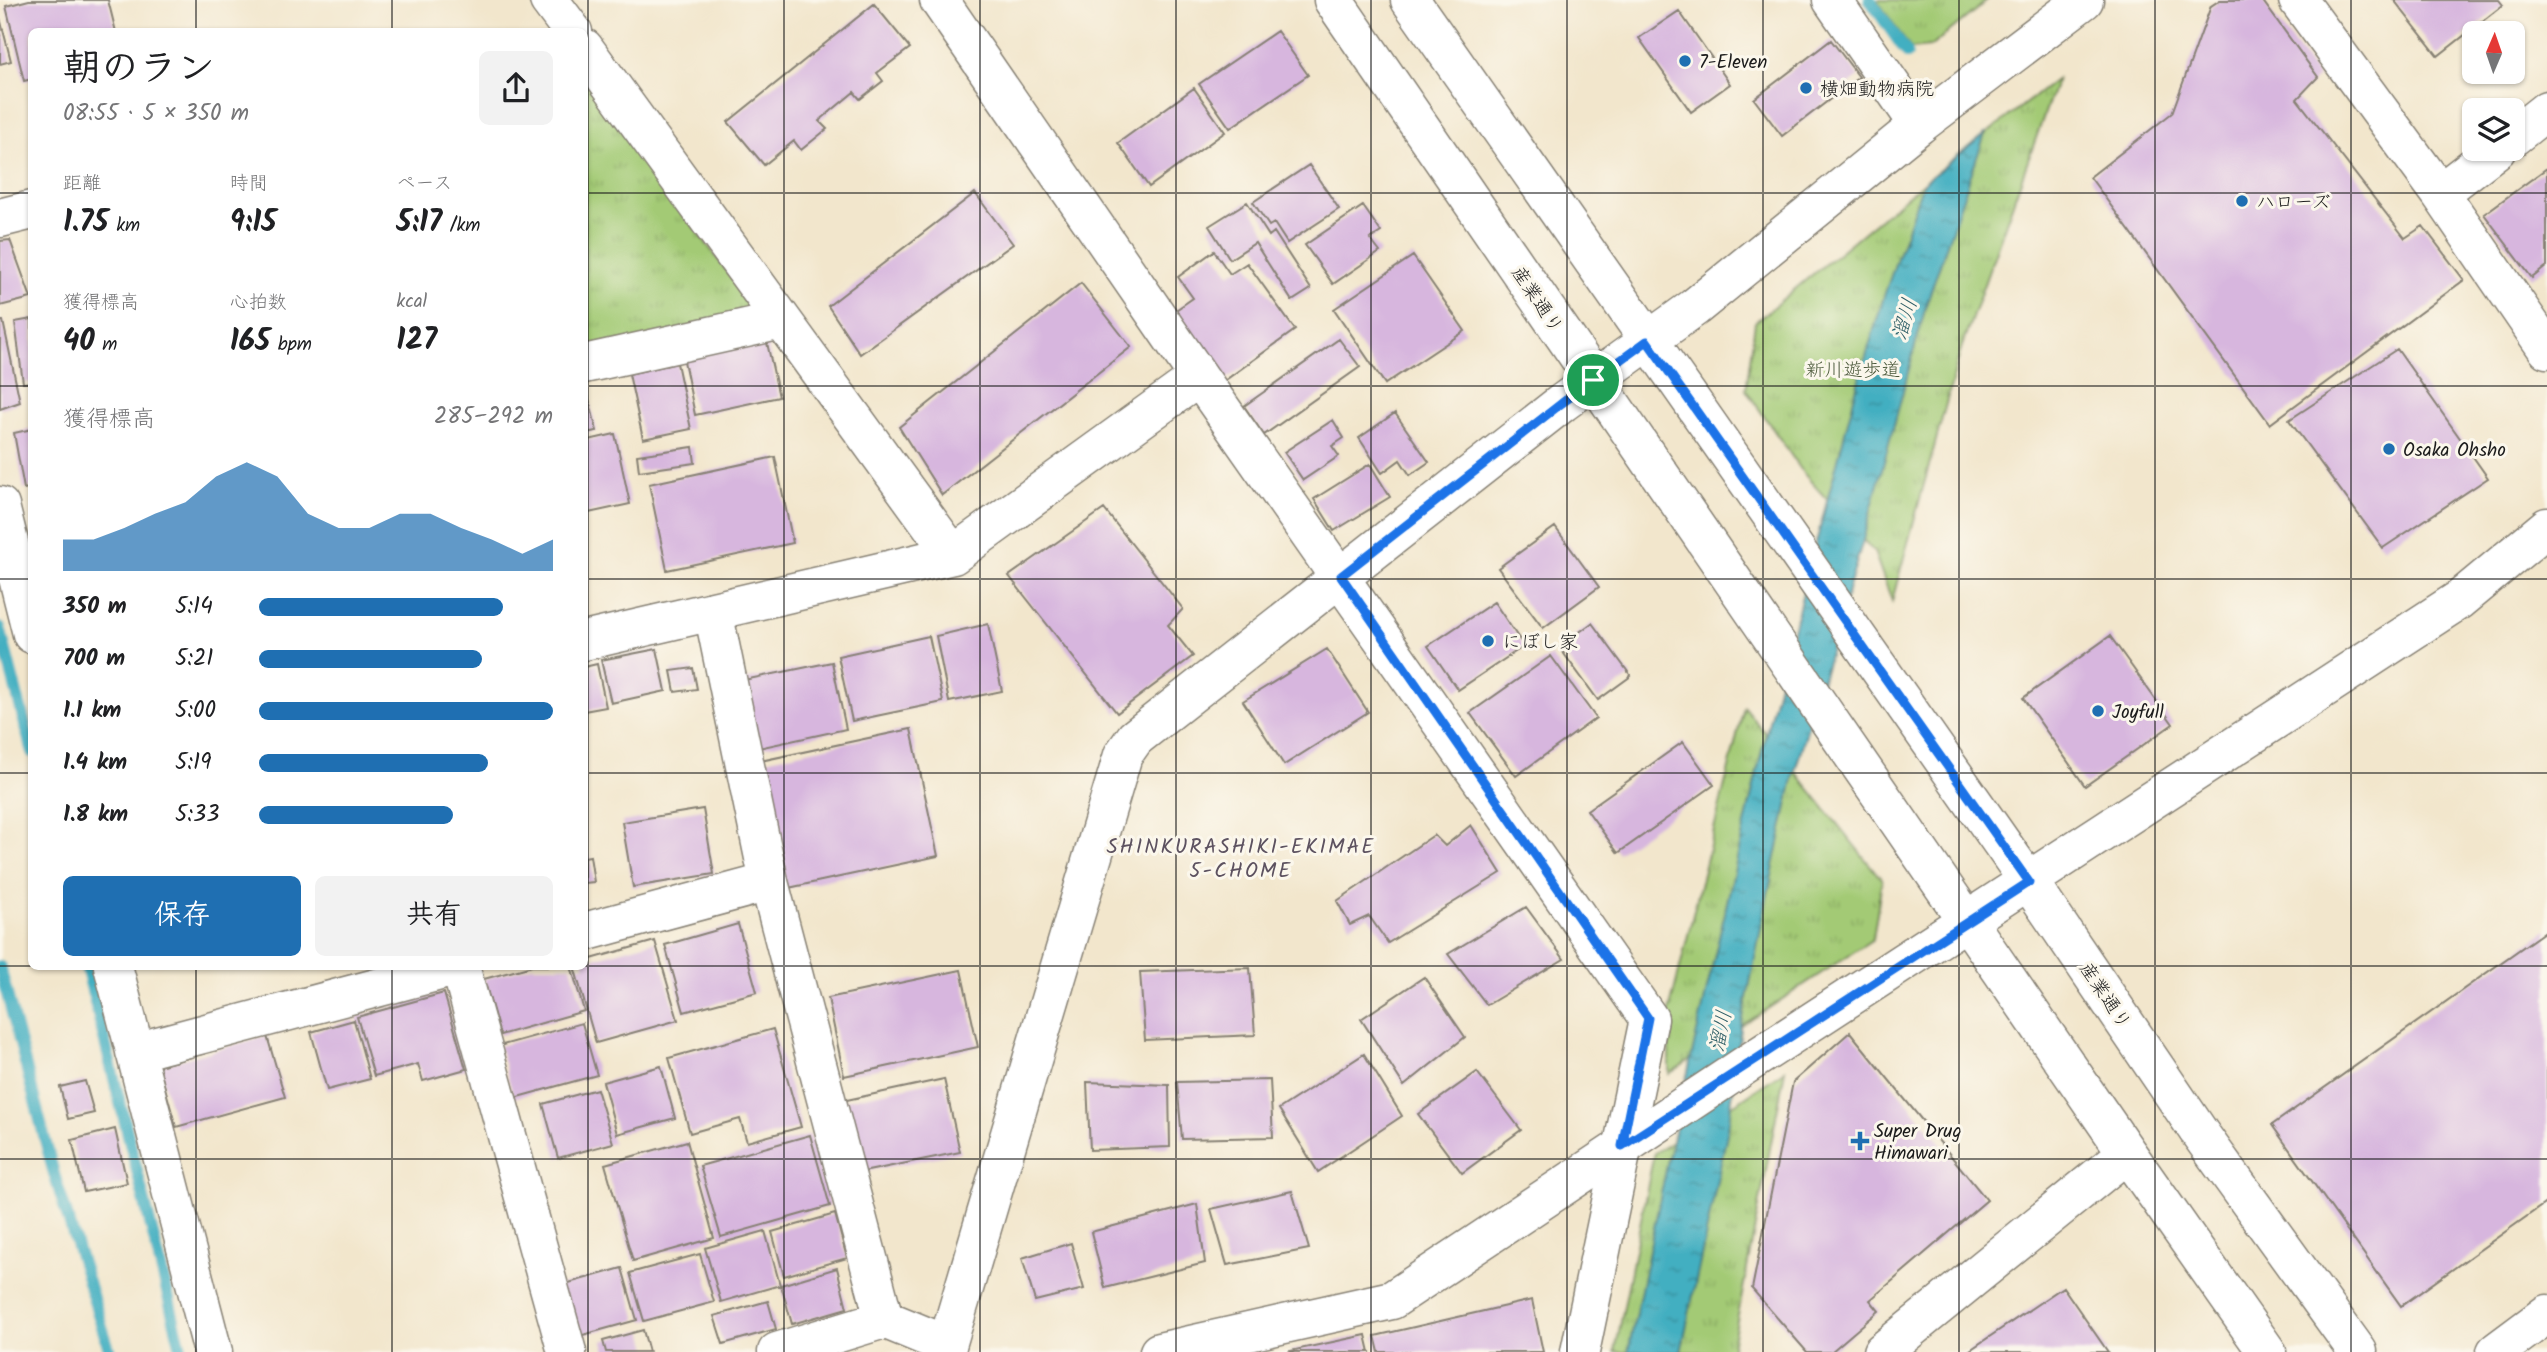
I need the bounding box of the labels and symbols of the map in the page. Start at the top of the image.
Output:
north arrow [2462,21,2525,84]
place label: 7-Eleven [1699,48,1768,78]
marker: 7-Eleven [1677,53,1693,69]
place label: 横畑動物病院 [1820,75,1934,105]
marker: 横畑動物病院 [1798,80,1814,96]
place label: ハローズ [2256,188,2330,218]
marker: ハローズ [2234,193,2250,209]
street label: 産業通り [1503,260,1570,340]
water label: 溜川 [1884,295,1927,344]
pin [1563,350,1623,410]
park label: 新川遊歩道 [1805,356,1901,386]
place label: Osaka Ohsho [2403,436,2506,466]
marker: Osaka Ohsho [2381,441,2397,457]
place label: にぼし家 [1502,628,1578,658]
marker: にぼし家 [1480,633,1496,649]
place label: Joyfull [2112,698,2164,728]
marker: Joyfull [2090,703,2106,719]
district label: SHINKURASHIKI-EKIMAE 5-CHOME [1106,831,1376,888]
street label: 産業通り [2071,956,2138,1036]
water label: 溜川 [1701,1007,1742,1055]
place label: Super Drug Himawari [1874,1117,1961,1169]
marker: Super Drug Himawari [1852,1133,1868,1149]

